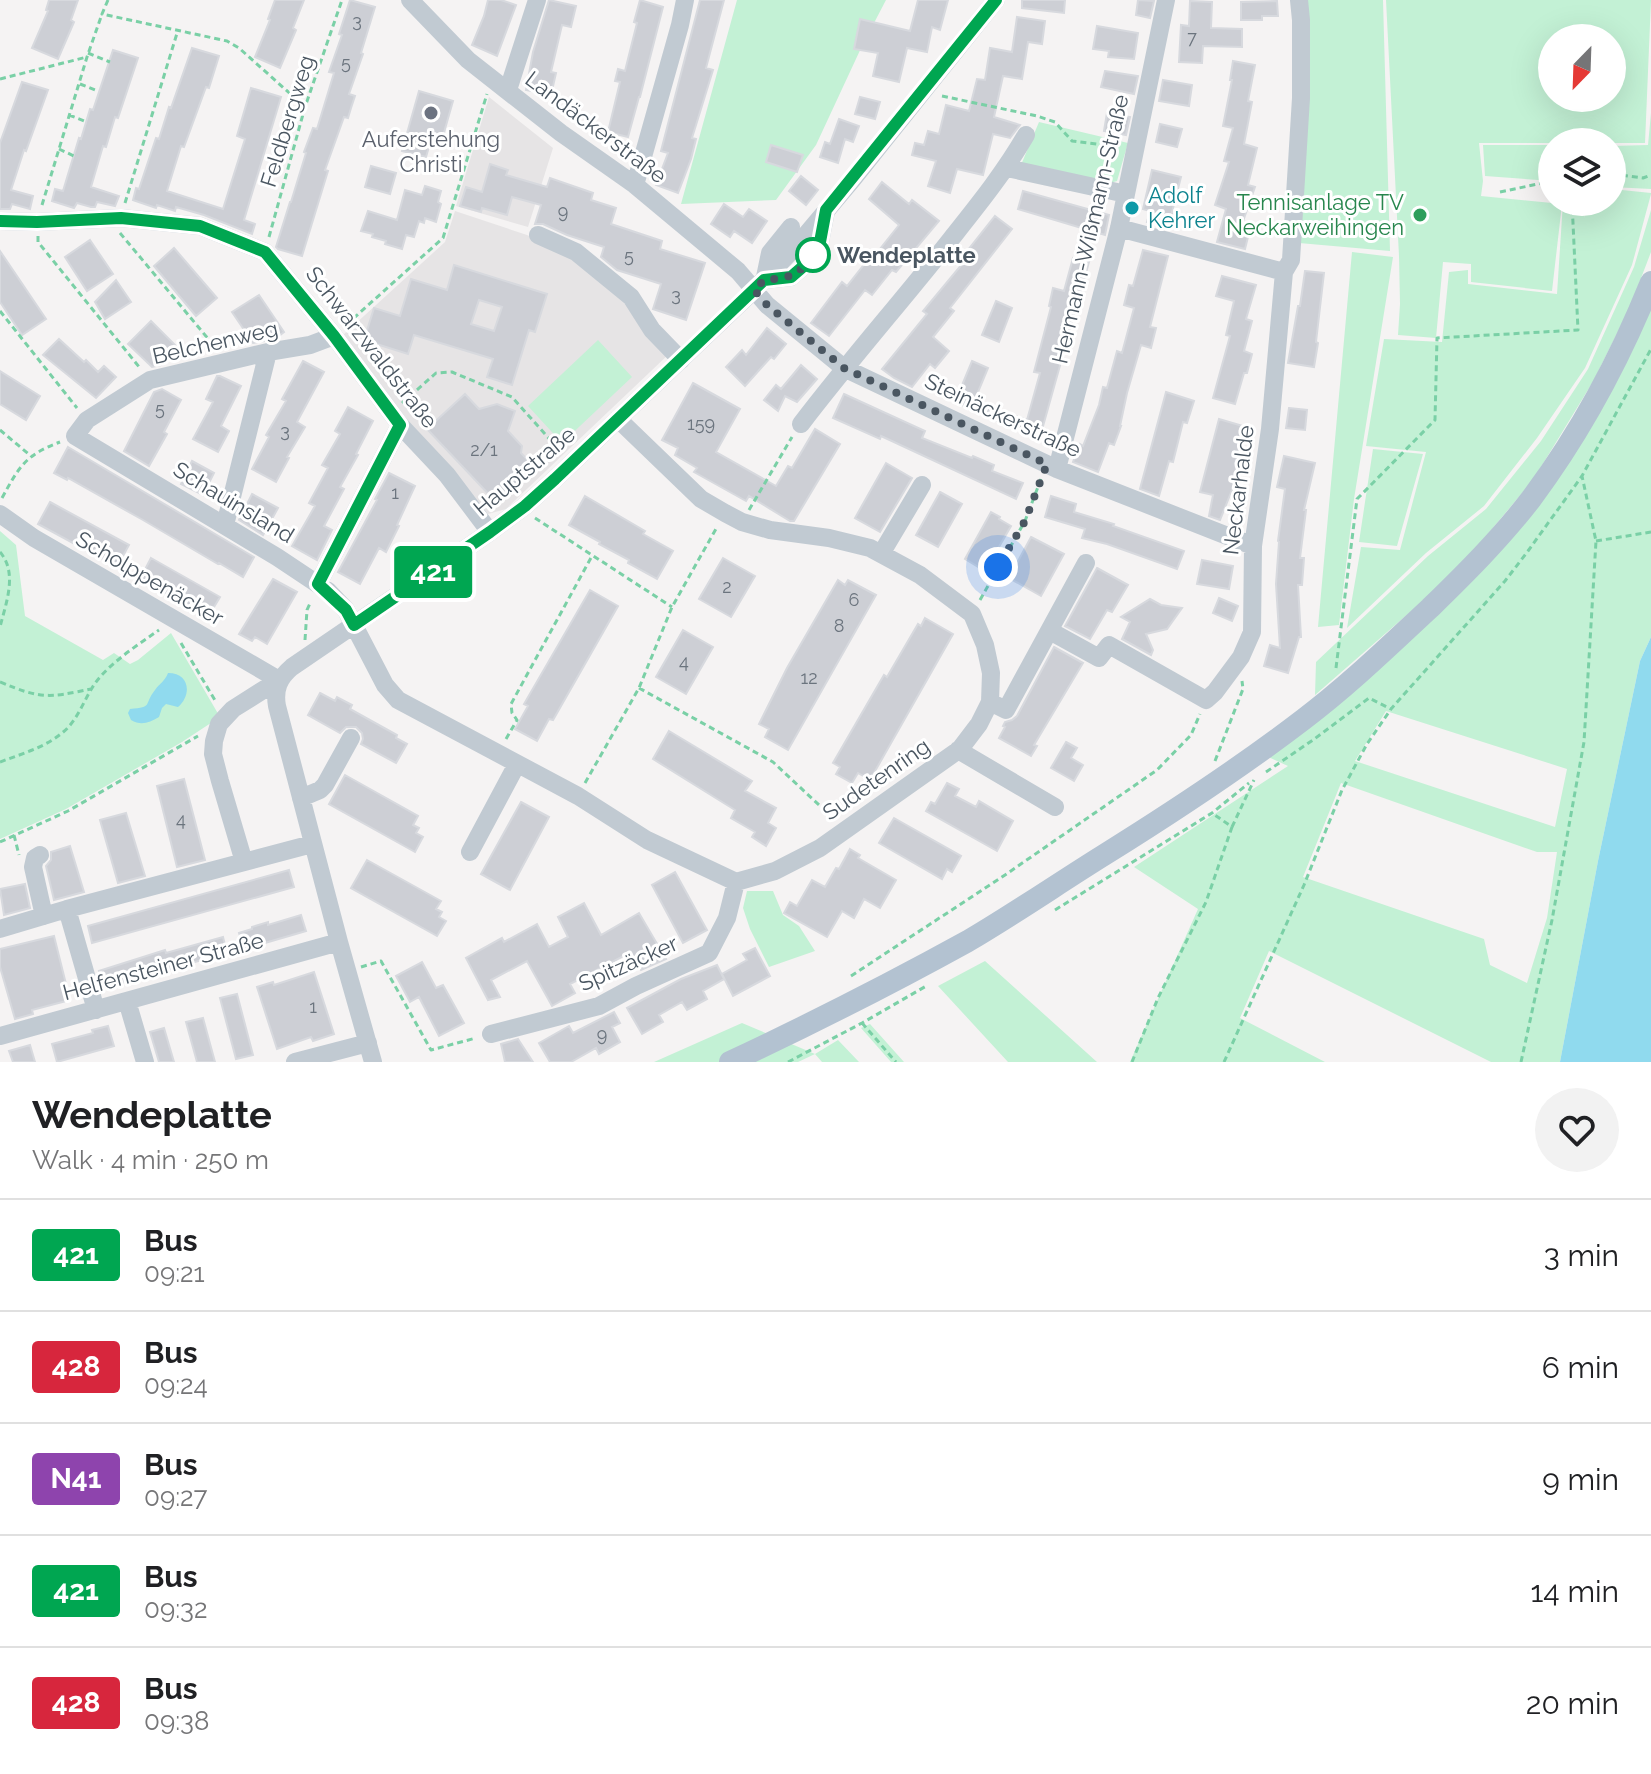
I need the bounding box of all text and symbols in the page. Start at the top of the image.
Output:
house number: 3 [352,10,362,31]
north arrow [1538,24,1626,112]
map controls [1538,24,1626,216]
house number: 7 [1187,27,1197,48]
street label: Feldbergweg [255,52,319,190]
house number: 5 [341,52,351,73]
street label: Landäckerstraße [520,66,672,189]
street label: Hermann-Wißmann-Straße [1046,92,1134,366]
marker: Auferstehung Christi [422,104,440,122]
place label: Auferstehung Christi [362,126,500,177]
button: layers [1538,128,1626,216]
place label: Adolf Kehrer [1148,182,1215,233]
place label: Tennisanlage TV Neckarweihingen [1226,189,1404,240]
marker: Adolf Kehrer [1123,199,1141,217]
house number: 9 [558,201,568,222]
marker: Tennisanlage TV Neckarweihingen [1411,206,1429,224]
marker: Wendeplatte [796,238,830,272]
place label: Wendeplatte [837,242,976,268]
house number: 5 [624,245,634,266]
street label: Schwarzwaldstraße [301,261,443,433]
house number: 3 [671,284,681,305]
street label: Belchenweg [150,315,280,369]
street label: Steinäckerstraße [921,367,1085,463]
house number: 5 [155,398,165,419]
house number: 159 [687,413,715,434]
house number: 3 [280,420,290,441]
street label: Hauptstraße [468,421,580,521]
street label: Neckarhalde [1217,424,1259,556]
house number: 2/1 [470,439,498,460]
street label: Schauinsland [169,456,299,548]
house number: 1 [391,482,399,503]
street label: Scholppenäcker [72,525,229,631]
line badge: 421 [387,546,479,598]
your location [978,547,1018,587]
text: 421 [410,555,456,588]
house number: 2 [722,576,732,597]
house number: 6 [849,589,860,610]
house number: 8 [834,615,844,636]
house number: 4 [679,651,689,672]
house number: 12 [800,667,818,688]
street label: Sudetenring [817,733,935,825]
house number: 4 [176,809,186,830]
street label: Helfensteiner Straße [60,927,266,1005]
street label: Spitzäcker [574,930,682,996]
house number: 1 [309,996,317,1017]
house number: 9 [597,1024,607,1045]
button: heart [1535,1088,1619,1172]
text: Wendeplatte [32,1092,272,1137]
text: Walk · 4 min · 250 m [32,1145,269,1175]
text: Bus [144,1223,198,1258]
text: 421 [53,1238,99,1271]
text: 3 min [1544,1238,1619,1273]
text: 09:21 [144,1258,205,1288]
text: Bus [144,1335,198,1370]
text: 428 [52,1350,100,1383]
text: 6 min [1542,1350,1619,1385]
text: 09:24 [144,1370,208,1400]
text: Bus [144,1447,198,1482]
text: N41 [50,1462,102,1495]
text: 9 min [1542,1462,1619,1497]
text: 09:27 [144,1482,208,1512]
text: Bus [144,1559,198,1594]
text: 421 [53,1574,99,1607]
text: 14 min [1531,1574,1619,1609]
text: 09:32 [144,1594,207,1624]
text: Bus [144,1671,198,1706]
text: 428 [52,1686,100,1719]
text: 20 min [1526,1686,1619,1721]
text: 09:38 [144,1706,209,1736]

